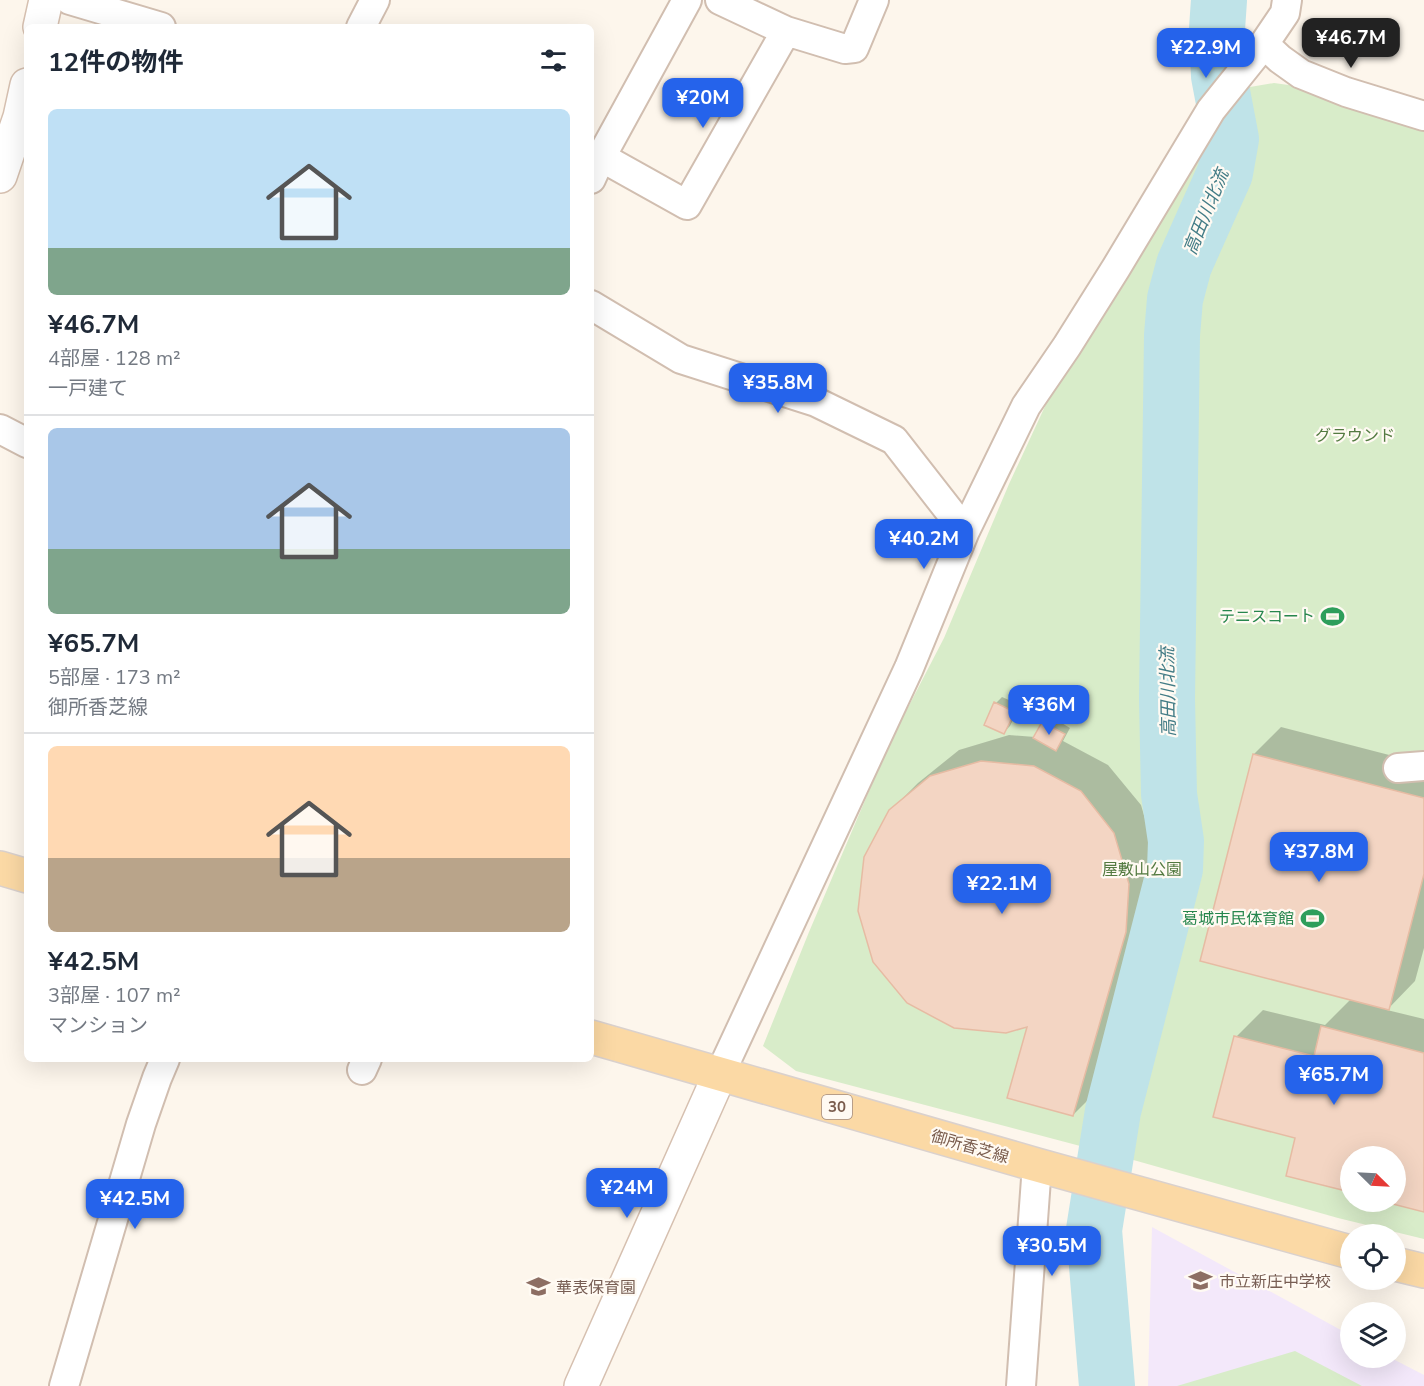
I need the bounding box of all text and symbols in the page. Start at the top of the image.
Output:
pin: ¥46.7M [1302,18,1400,69]
text: ¥46.7M [1316,24,1386,51]
pin: ¥22.9M [1157,28,1255,79]
text: ¥22.9M [1171,34,1241,61]
icon: filters [537,44,570,77]
text: 12件の物件 [48,45,183,80]
pin: ¥20M [667,78,739,129]
text: ¥20M [676,84,730,111]
icon: home [255,148,363,256]
water label: 高田川北流 [1178,163,1235,258]
text: ¥46.7M [48,307,139,342]
text: 4部屋 · 128 m² [48,345,181,372]
pin: ¥35.8M [729,363,827,414]
text: ¥35.8M [743,369,813,396]
text: 一戸建て [48,375,128,402]
park label: グラウンド [1315,425,1395,447]
icon: home [255,467,363,575]
pin: ¥40.2M [875,519,973,570]
text: ¥40.2M [889,525,959,552]
sports icon: テニスコート [1320,603,1346,629]
place label: テニスコート [1219,606,1315,628]
text: ¥65.7M [48,626,139,661]
water label: 高田川北流 [1155,644,1181,737]
text: 5部屋 · 173 m² [48,664,181,691]
pin: ¥36M [1013,685,1085,736]
text: ¥36M [1022,691,1076,718]
text: 御所香芝線 [48,694,148,721]
icon: home [255,785,363,893]
pin: ¥37.8M [1270,832,1368,883]
text: ¥37.8M [1284,838,1354,865]
park label: 屋敷山公園 [1102,859,1182,881]
pin: ¥22.1M [953,864,1051,915]
text: ¥22.1M [967,870,1037,897]
sports icon: 葛城市民体育館 [1299,905,1325,931]
place label: 葛城市民体育館 [1182,908,1294,930]
text: ¥42.5M [48,944,139,979]
text: 3部屋 · 107 m² [48,982,181,1009]
text: マンション [48,1012,148,1039]
pin: ¥65.7M [1285,1055,1383,1106]
text: ¥65.7M [1299,1061,1369,1088]
road number: 30 [822,1095,852,1119]
street label: 御所香芝線 [928,1125,1011,1169]
north arrow [1340,1146,1406,1212]
map controls [1340,1146,1406,1368]
pin: ¥24M [591,1168,663,1219]
text: ¥24M [600,1174,654,1201]
pin: ¥42.5M [86,1179,184,1230]
text: ¥42.5M [100,1185,170,1212]
button: locate [1340,1224,1406,1290]
pin: ¥30.5M [1003,1226,1101,1277]
text: ¥30.5M [1017,1232,1087,1259]
school or university icon: 市立新庄中学校 [1188,1268,1214,1294]
place label: 市立新庄中学校 [1219,1271,1331,1293]
school or university icon: 華表保育園 [525,1274,551,1300]
place label: 華表保育園 [556,1277,636,1299]
button: layers [1340,1302,1406,1368]

